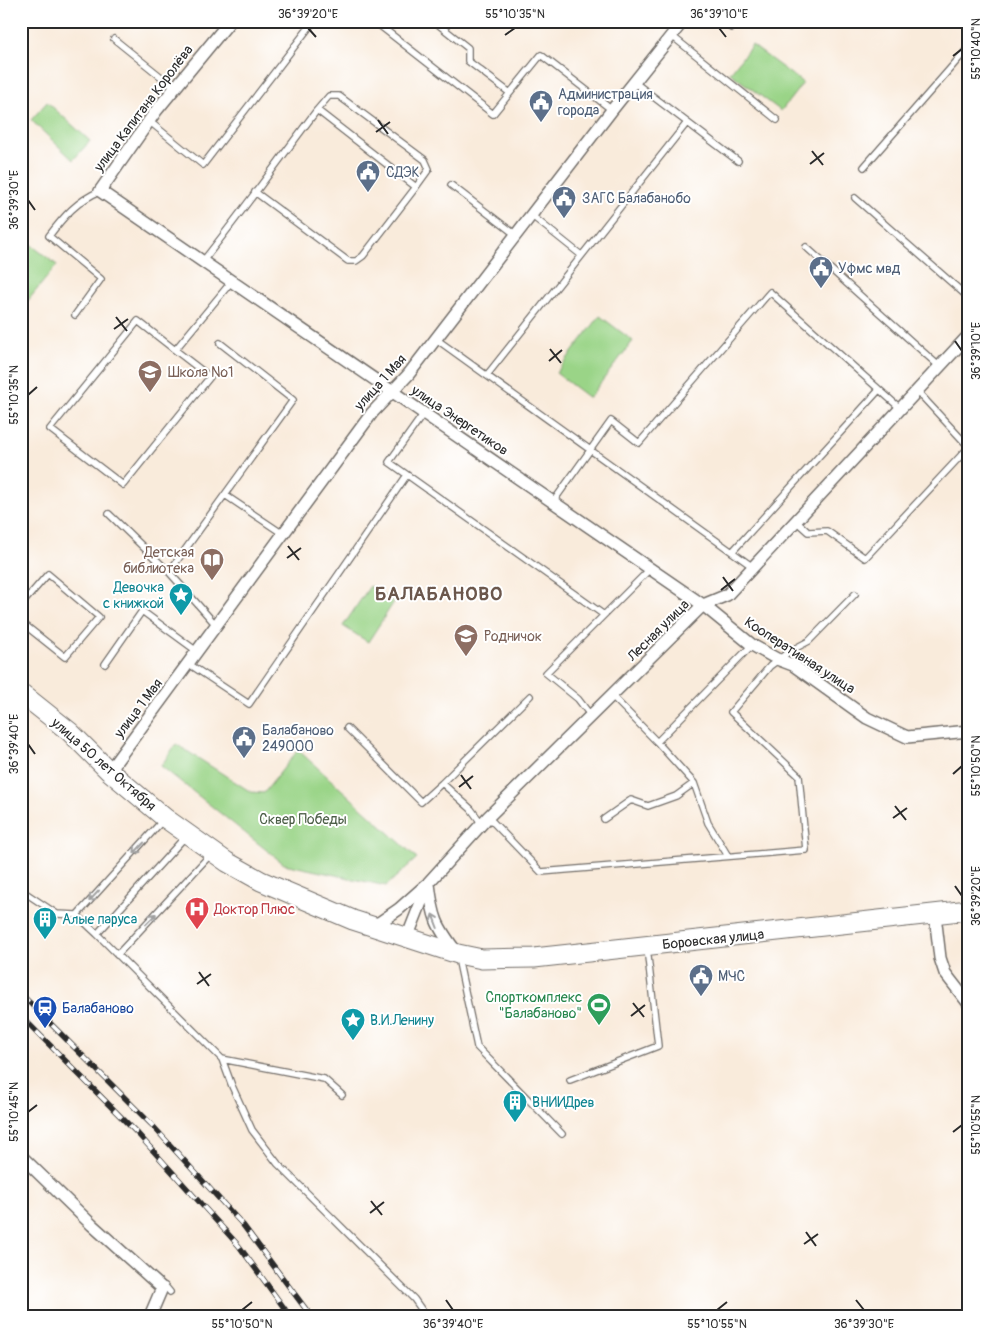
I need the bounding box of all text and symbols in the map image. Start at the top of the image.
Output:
text: 36°39'20"E [278,7,338,22]
text: 55°10'35"N [485,7,545,22]
text: 36°39'10"E [690,7,748,22]
text: 55°10'40"N [969,18,984,80]
street label: улица Капитана Королёва [90,42,196,176]
place label: Администрация города [558,86,653,119]
public building icon: Администрация города [528,89,554,123]
public building icon: СДЭК [355,159,381,193]
place label: СДЭК [386,164,420,181]
text: 36°39'30"E [7,170,22,230]
public building icon: ЗАГС Балабанобо [551,185,577,219]
place label: ЗАГС Балабанобо [582,190,691,207]
public building icon: Уфмс мвд [808,255,834,289]
place label: Уфмс мвд [838,260,901,277]
text: 36°39'10"E [969,322,984,380]
street label: улица 1 Мая [350,351,410,415]
school or university icon: Школа №1 [137,359,163,393]
place label: Школа №1 [168,364,234,381]
text: 55°10'35"N [7,365,22,425]
street label: улица Энергетиков [407,381,512,459]
place label: Детская библиотека [123,544,194,577]
library icon: Детская библиотека [199,547,225,581]
place label: Девочка с книжкой [103,579,164,612]
place icon: Девочка с книжкой [168,582,194,616]
district label: БАЛАБАНОВО [375,582,503,606]
street label: Лесная улица [623,596,693,665]
street label: Кооперативная улица [741,613,858,697]
school or university icon: Родничок [453,623,479,657]
place label: Родничок [484,628,542,645]
street label: улица 1 Мая [110,675,166,742]
text: 36°39'40"E [7,714,22,774]
street label: улица 50 лет Октября [47,714,160,815]
place label: Балабаново 249000 [262,722,334,755]
public building icon: Балабаново 249000 [231,725,257,759]
text: 55°10'50"N [969,735,984,797]
park label: Сквер Победы [259,811,347,828]
one-way arrow [133,842,145,854]
text: 36°39'20"E [969,866,984,926]
one-way arrow [88,890,100,903]
hospital icon: Доктор Плюс [184,896,210,930]
place label: Доктор Плюс [213,901,295,918]
building icon: Алые паруса [32,906,58,940]
place label: Алые паруса [62,911,137,928]
one-way arrow [145,913,157,926]
one-way arrow [430,914,440,929]
street label: Боровская улица [661,926,765,953]
public building icon: МЧС [688,963,714,997]
place label: МЧС [718,968,745,985]
place label: Спорткомплекс "Балабаново" [485,989,582,1022]
sports icon: Спорткомплекс "Балабаново" [586,992,612,1026]
station icon: Балабаново [32,995,58,1029]
place label: Балабаново [62,1000,134,1017]
place icon: В.И.Ленину [340,1007,366,1041]
place label: В.И.Ленину [370,1012,434,1029]
text: 55°10'45"N [7,1082,22,1142]
building icon: ВНИИДрев [502,1089,528,1123]
place label: ВНИИДрев [532,1094,594,1111]
text: 55°10'55"N [969,1095,984,1155]
text: 55°10'50"N [211,1317,273,1332]
text: 36°39'40"E [423,1317,483,1332]
text: 55°10'55"N [687,1317,747,1332]
text: 36°39'30"E [834,1317,894,1332]

